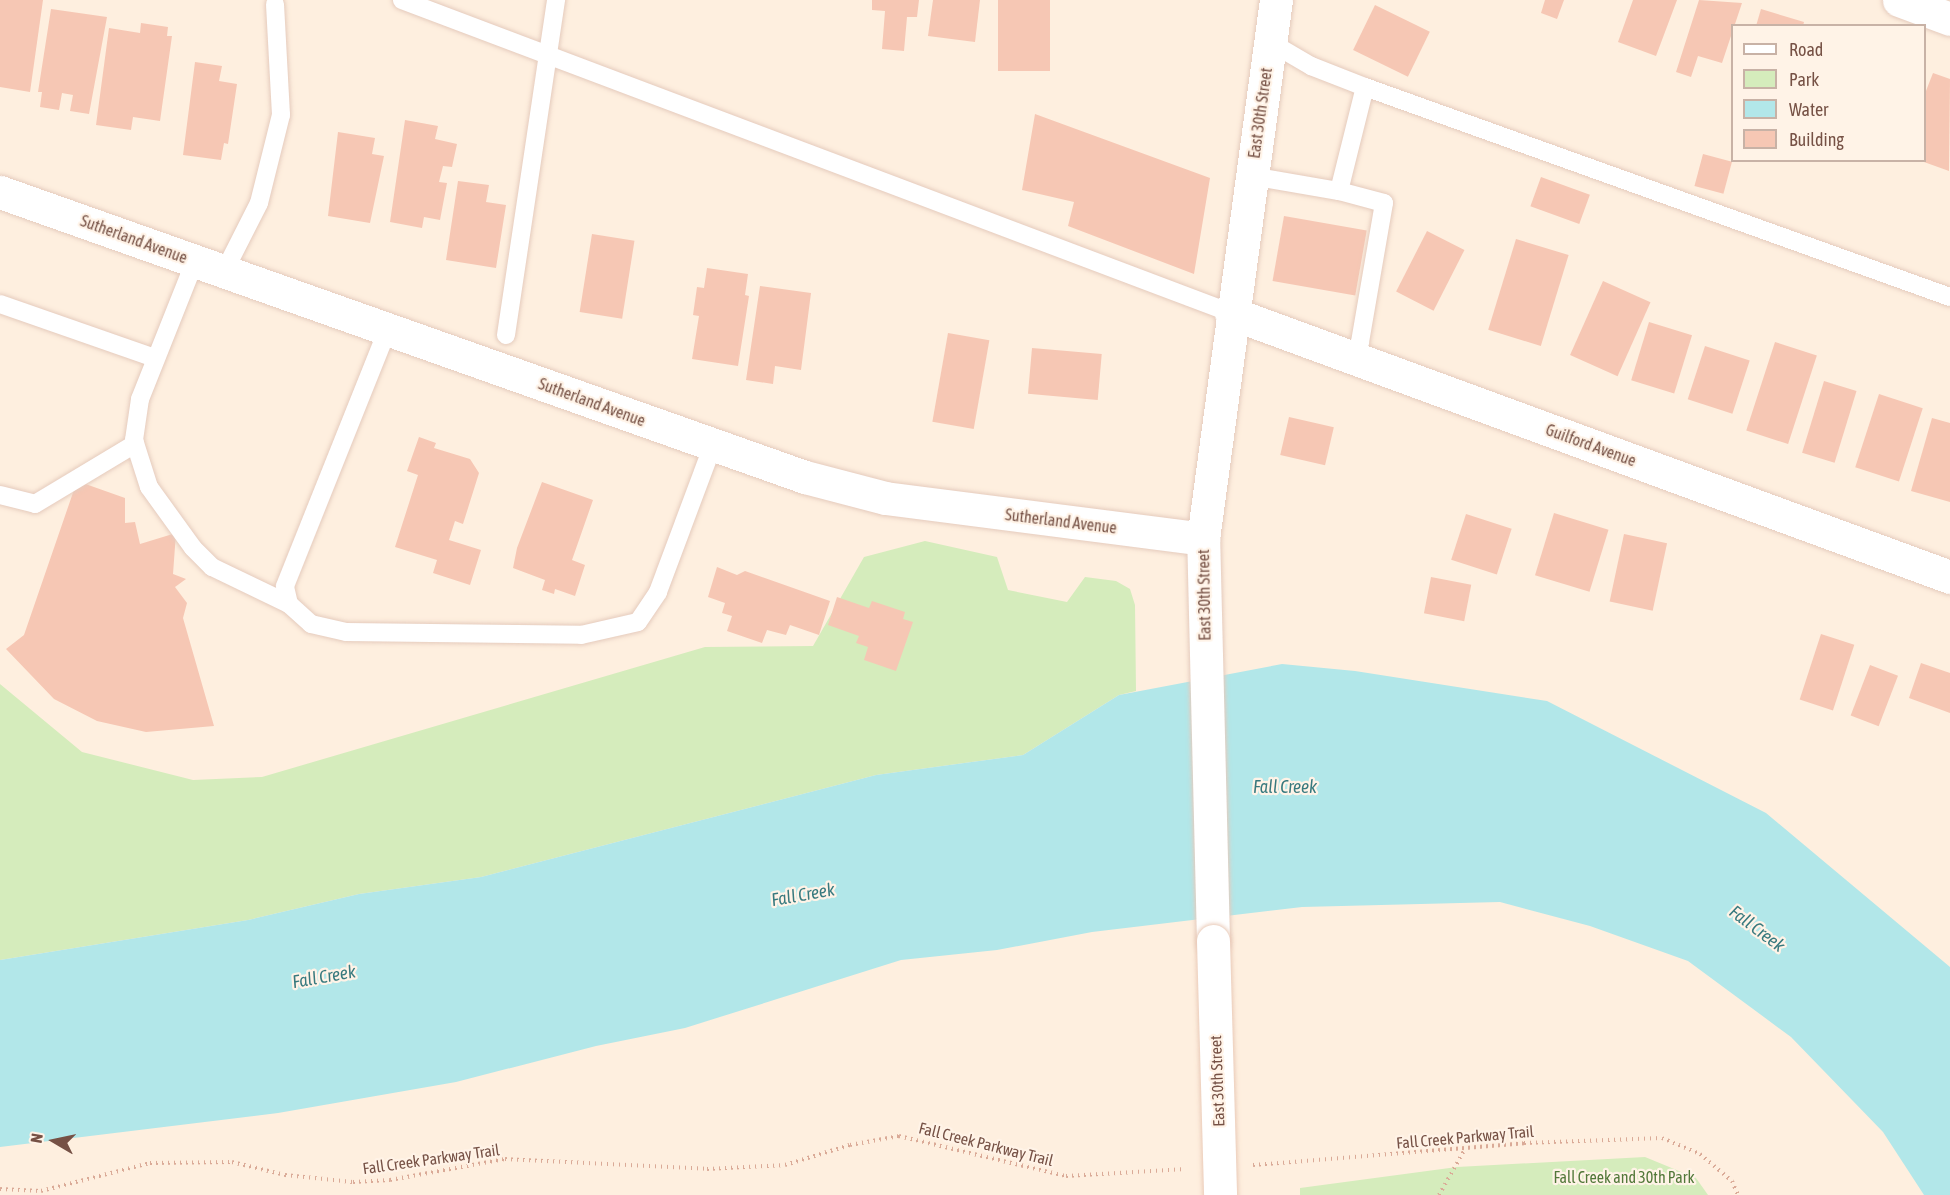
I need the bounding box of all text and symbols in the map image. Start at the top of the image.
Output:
legend [1731,24,1926,162]
text: Road [1789,39,1823,60]
street label: East 30th Street [1244,66,1276,160]
text: Park [1789,69,1819,90]
text: Water [1789,99,1828,120]
text: Building [1789,129,1844,150]
street label: Sutherland Avenue [78,211,190,267]
street label: Sutherland Avenue [536,374,648,430]
street label: Guilford Avenue [1543,420,1639,470]
street label: Sutherland Avenue [1004,505,1118,537]
street label: East 30th Street [1194,549,1214,641]
water label: Fall Creek [1253,776,1317,798]
water label: Fall Creek [770,879,836,911]
water label: Fall Creek [1725,901,1789,957]
water label: Fall Creek [291,961,357,993]
street label: East 30th Street [1206,1035,1228,1127]
north arrow [24,1111,84,1171]
street label: Fall Creek Parkway Trail [917,1118,1055,1170]
street label: Fall Creek Parkway Trail [1395,1121,1535,1153]
text: N [27,1132,46,1144]
street label: Fall Creek Parkway Trail [361,1140,501,1178]
park label: Fall Creek and 30th Park [1553,1167,1695,1187]

